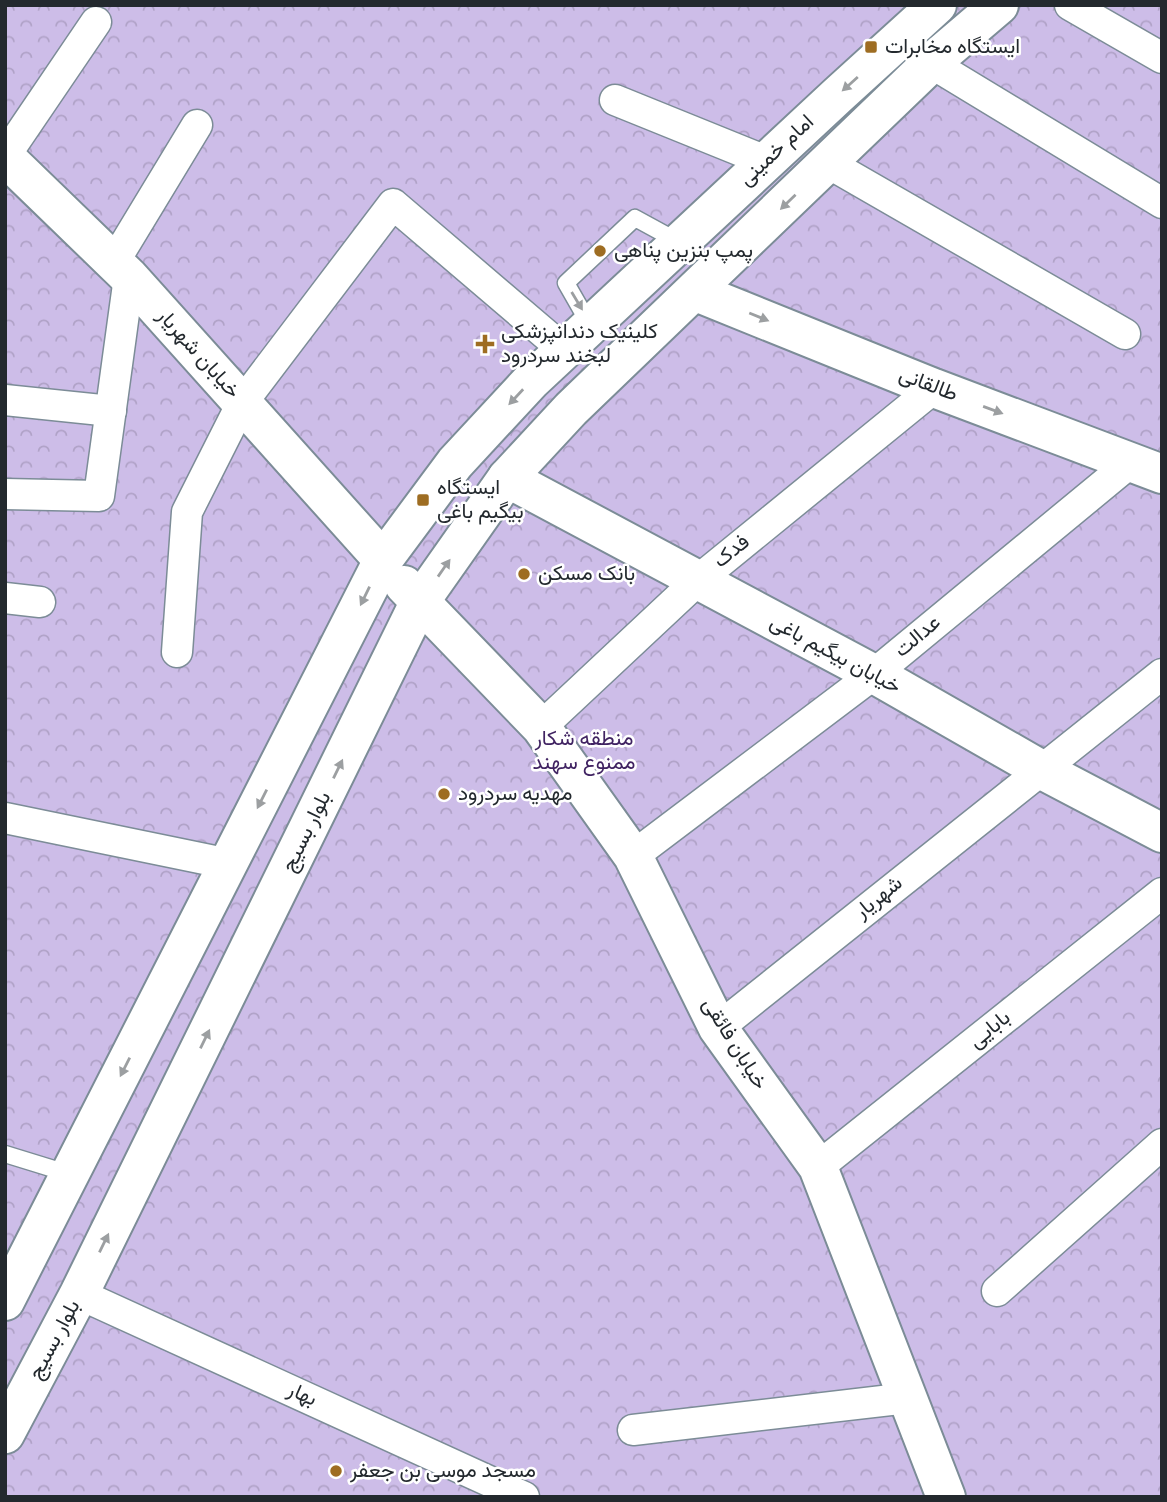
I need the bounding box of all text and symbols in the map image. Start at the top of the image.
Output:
place label: ایستگاه مخابرات [885,34,1020,61]
marker: ایستگاه مخابرات [863,39,879,55]
one-way arrow [842,75,859,91]
street label: امام خمینی [734,109,820,193]
one-way arrow [780,193,797,209]
place label: پمپ بنزین پناهی [614,238,753,265]
marker: پمپ بنزین پناهی [592,243,608,259]
one-way arrow [570,292,583,311]
street label: خیابان شهریار [150,302,246,405]
one-way arrow [748,312,769,323]
place label: کلینیک دندانپزشکی لبخند سردرود [501,319,658,370]
marker: کلینیک دندانپزشکی لبخند سردرود [475,334,495,354]
street label: طالقانی [895,362,961,408]
one-way arrow [508,388,525,405]
one-way arrow [982,405,1003,416]
place label: ایستگاه بیگیم باغی [437,475,524,526]
marker: ایستگاه بیگیم باغی [415,492,431,508]
street label: فدک [708,529,756,575]
one-way arrow [437,559,451,577]
place label: بانک مسکن [538,561,635,588]
marker: بانک مسکن [516,566,532,582]
one-way arrow [359,586,370,606]
street label: خیابان بیگیم باغی [765,609,905,701]
street label: عدالت [889,610,947,664]
park label: منطقه شکار ممنوع سهند [533,726,635,777]
one-way arrow [332,759,343,779]
place label: مهدیه سردرود [458,781,573,808]
marker: مهدیه سردرود [436,786,452,802]
street label: بلوار بسیج [276,787,338,877]
one-way arrow [256,789,268,809]
street label: شهریار [849,870,909,926]
street label: خیابان فائقی [695,993,773,1095]
street label: بابایی [963,1005,1017,1055]
one-way arrow [199,1029,210,1049]
one-way arrow [119,1057,131,1077]
one-way arrow [99,1233,110,1253]
street label: بلوار بسیج [23,1296,87,1384]
street label: بهار [282,1376,321,1413]
place label: مسجد موسی بن جعفر [349,1458,536,1485]
marker: مسجد موسی بن جعفر [328,1463,344,1479]

